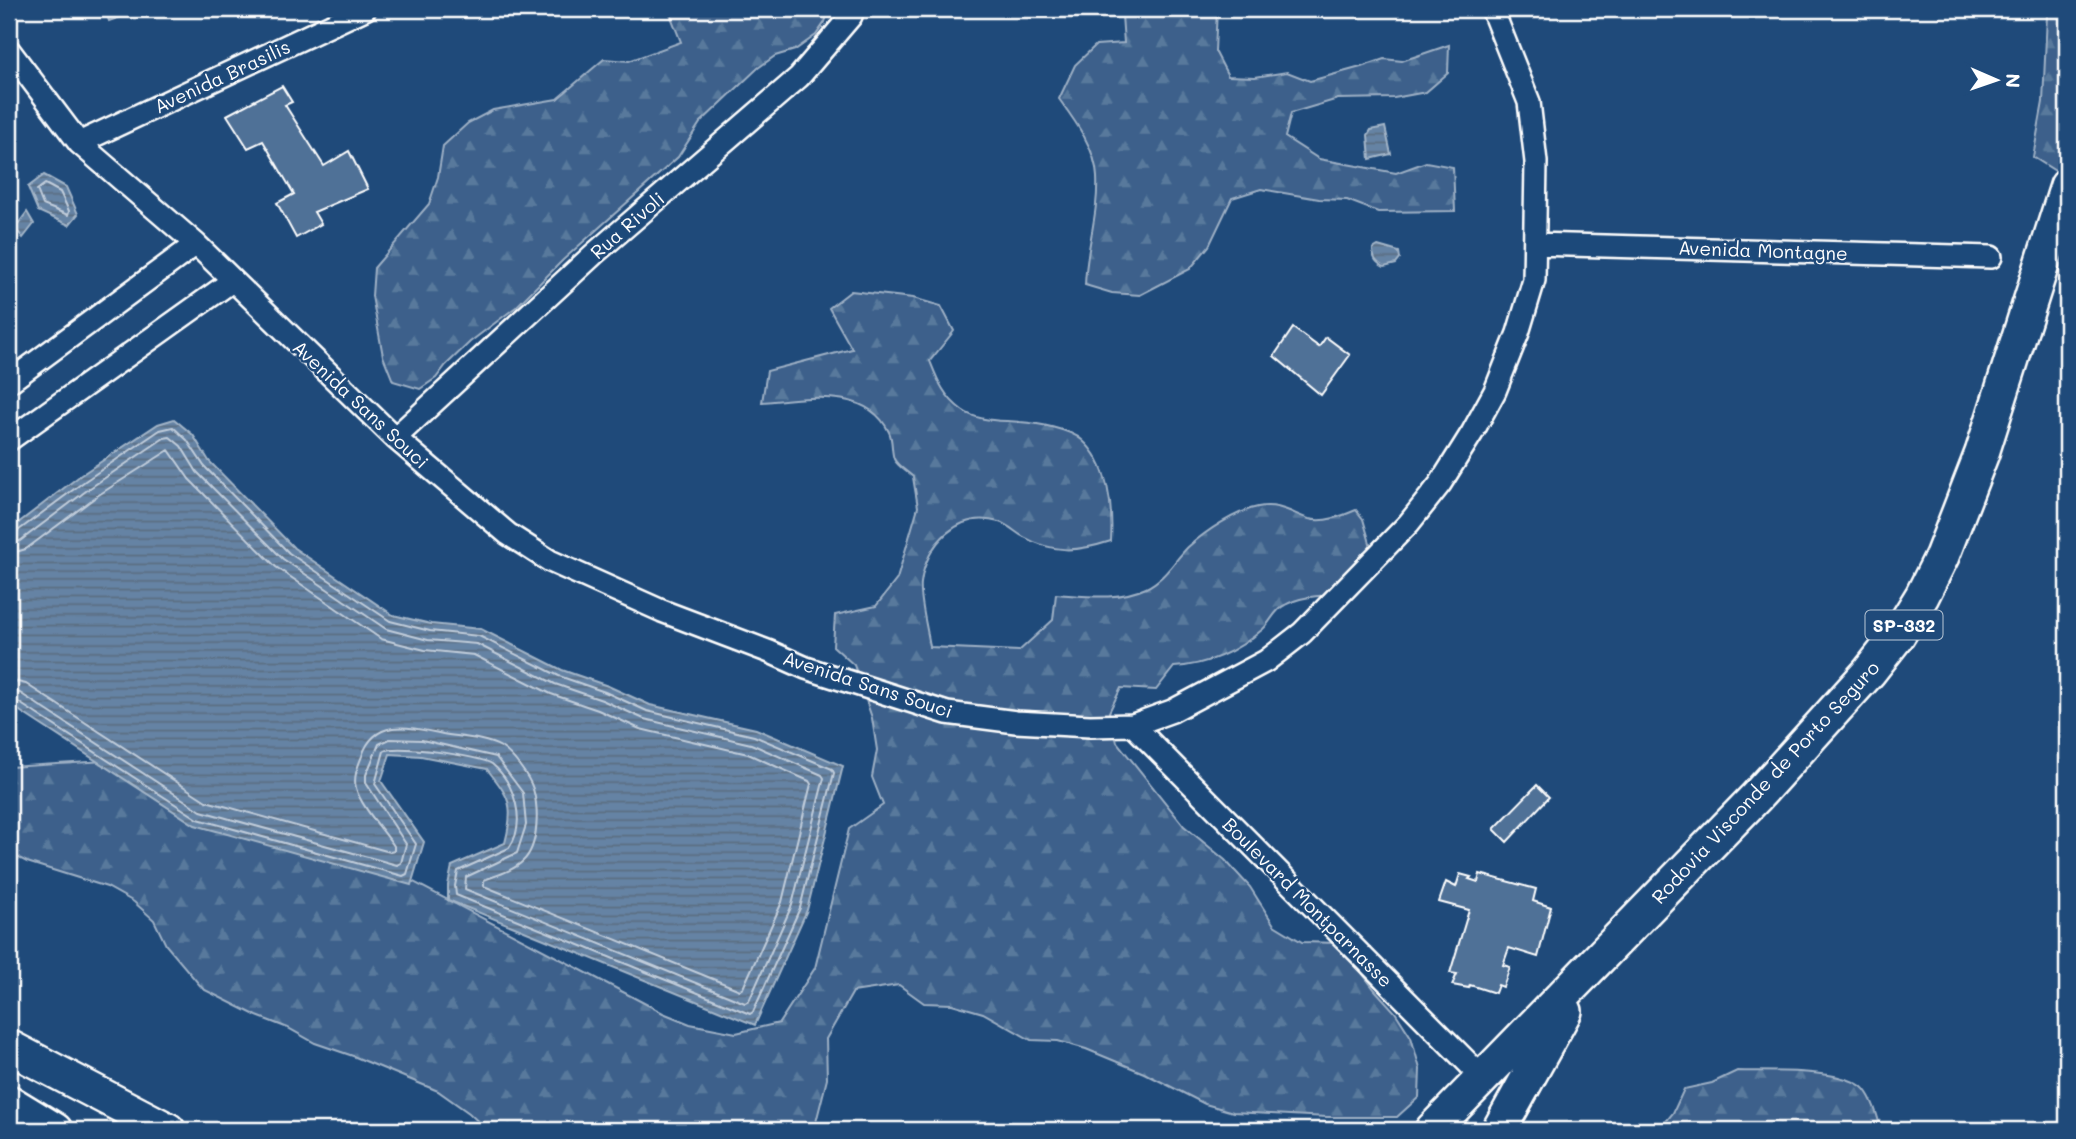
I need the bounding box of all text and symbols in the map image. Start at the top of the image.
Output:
street label: Avenida Brasilis [150,34,294,118]
north arrow [1960,46,2030,116]
text: N [2001,73,2026,88]
street label: Rua Rivoli [585,186,669,264]
street label: Avenida Montagne [1678,235,1848,265]
street label: Avenida Sans Souci [288,334,434,474]
road number: SP-332 [1866,610,1942,640]
street label: Avenida Sans Souci [780,645,956,723]
street label: Rodovia Visconde de Porto Seguro [1646,655,1884,909]
street label: Boulevard Montparnasse [1218,812,1398,992]

